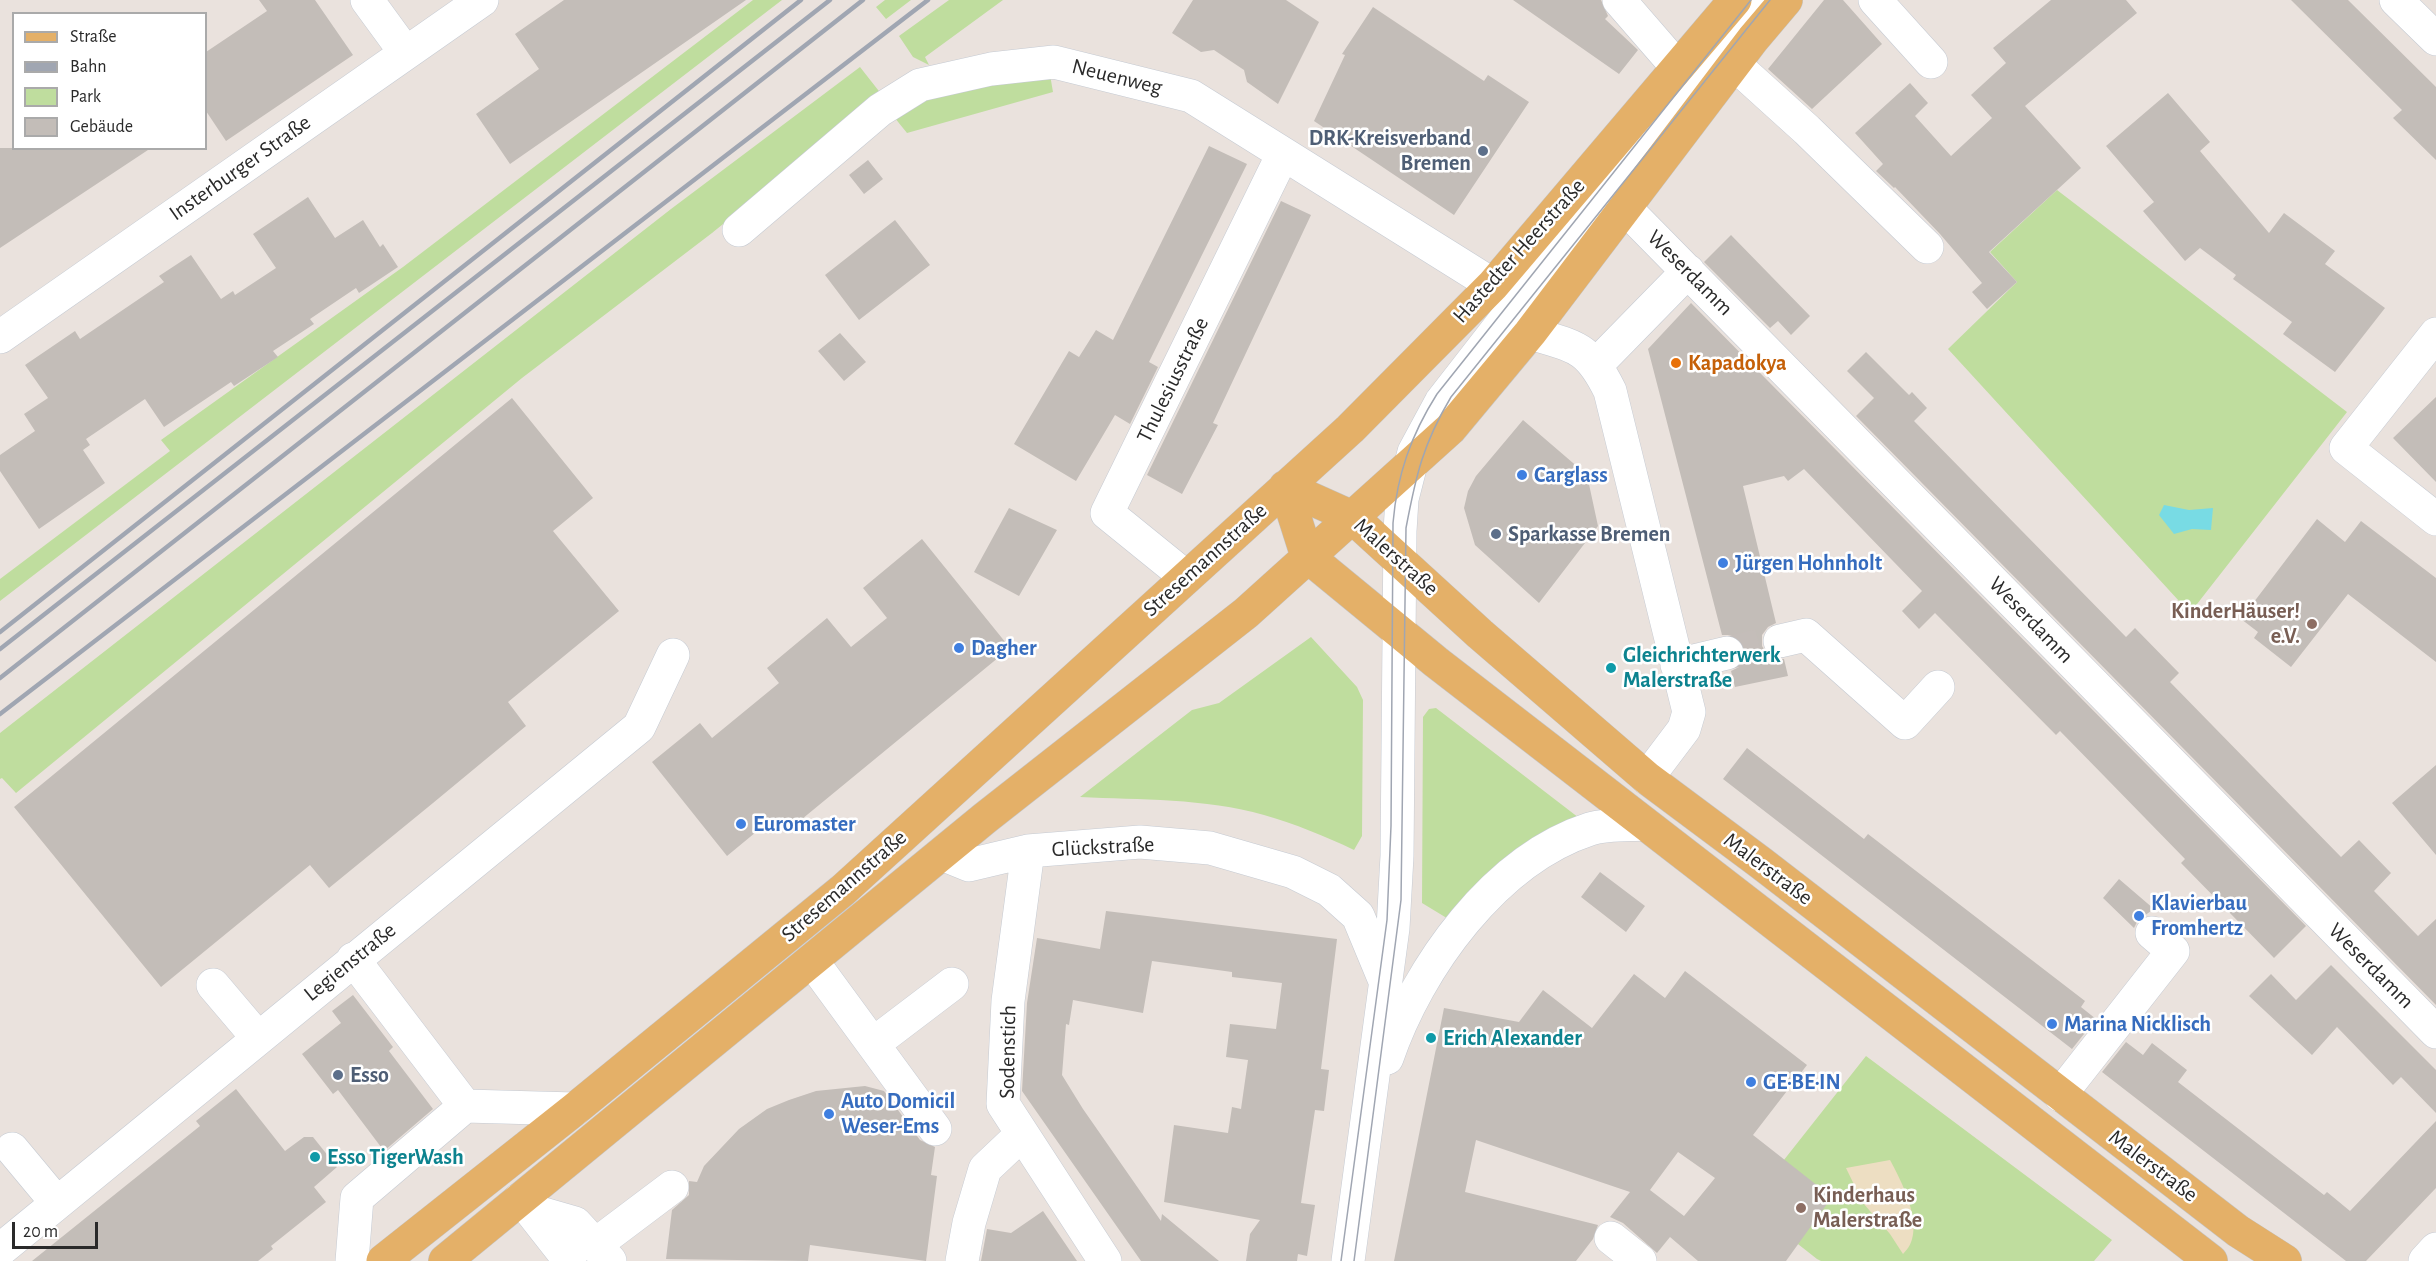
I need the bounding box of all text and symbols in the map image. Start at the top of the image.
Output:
legend [12,12,207,150]
text: Straße [70,28,116,46]
street label: Neuenweg [1069,53,1165,101]
text: Bahn [70,58,106,76]
text: Park [70,88,101,106]
street label: Insterburger Straße [164,109,316,227]
text: Gebäude [70,118,133,136]
place label: DRK-Kreisverband Bremen [1309,125,1471,176]
marker: DRK-Kreisverband Bremen [1476,144,1490,158]
street label: Hastedter Heerstraße [1447,173,1591,329]
street label: Weserdamm [1642,225,1738,321]
street label: Thulesiusstraße [1131,313,1215,447]
place label: Kapadokya [1688,350,1787,376]
marker: Kapadokya [1669,356,1683,370]
place label: Carglass [1534,462,1608,488]
marker: Carglass [1515,468,1529,482]
street label: Stresemannstraße [1138,498,1272,622]
street label: Malerstraße [1348,512,1444,602]
place label: Sparkasse Bremen [1508,521,1670,547]
marker: Sparkasse Bremen [1489,527,1503,541]
place label: Jürgen Hohnholt [1735,550,1882,576]
marker: Jürgen Hohnholt [1716,556,1730,570]
street label: Weserdamm [1983,571,2079,669]
place label: KinderHäuser! e.V. [2171,598,2300,650]
marker: KinderHäuser! e.V. [2305,617,2319,631]
place label: Dagher [971,635,1037,661]
marker: Dagher [952,641,966,655]
place label: Gleichrichterwerk Malerstraße [1623,642,1781,694]
marker: Gleichrichterwerk Malerstraße [1604,661,1618,675]
place label: Euromaster [753,811,856,837]
marker: Euromaster [734,817,748,831]
street label: Stresemannstraße [776,824,912,948]
street label: Malerstraße [1718,827,1818,911]
street label: Glückstraße [1051,831,1155,863]
place label: Klavierbau Fromhertz [2151,890,2247,942]
marker: Klavierbau Fromhertz [2132,909,2146,923]
street label: Legienstraße [299,917,401,1007]
street label: Weserdamm [2323,918,2419,1014]
street label: Sodenstich [994,1005,1022,1099]
place label: Marina Nicklisch [2064,1011,2211,1037]
marker: Marina Nicklisch [2045,1017,2059,1031]
place label: Erich Alexander [1443,1025,1582,1051]
marker: Erich Alexander [1424,1031,1438,1045]
place label: Esso [350,1062,389,1088]
marker: Esso [331,1068,345,1082]
place label: GE·BE·IN [1763,1069,1841,1095]
marker: GE·BE·IN [1744,1075,1758,1089]
place label: Auto Domicil Weser-Ems [841,1088,955,1140]
marker: Auto Domicil Weser-Ems [822,1107,836,1121]
street label: Malerstraße [2103,1124,2203,1208]
place label: Esso TigerWash [327,1144,464,1170]
marker: Esso TigerWash [308,1150,322,1164]
place label: Kinderhaus Malerstraße [1813,1182,1922,1234]
marker: Kinderhaus Malerstraße [1794,1201,1808,1215]
scale bar [15,1210,100,1248]
text: 20 m [23,1223,58,1241]

